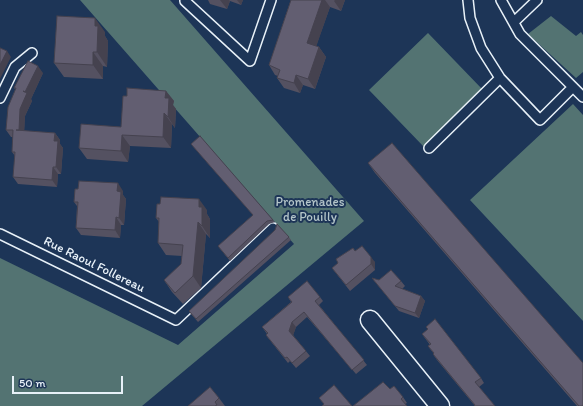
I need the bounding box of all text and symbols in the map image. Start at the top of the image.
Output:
park label: Promenades de Pouilly [275,195,345,226]
street label: Rue Raoul Follereau [41,234,147,296]
scale bar [14,368,125,394]
text: 50 m [19,376,45,390]

